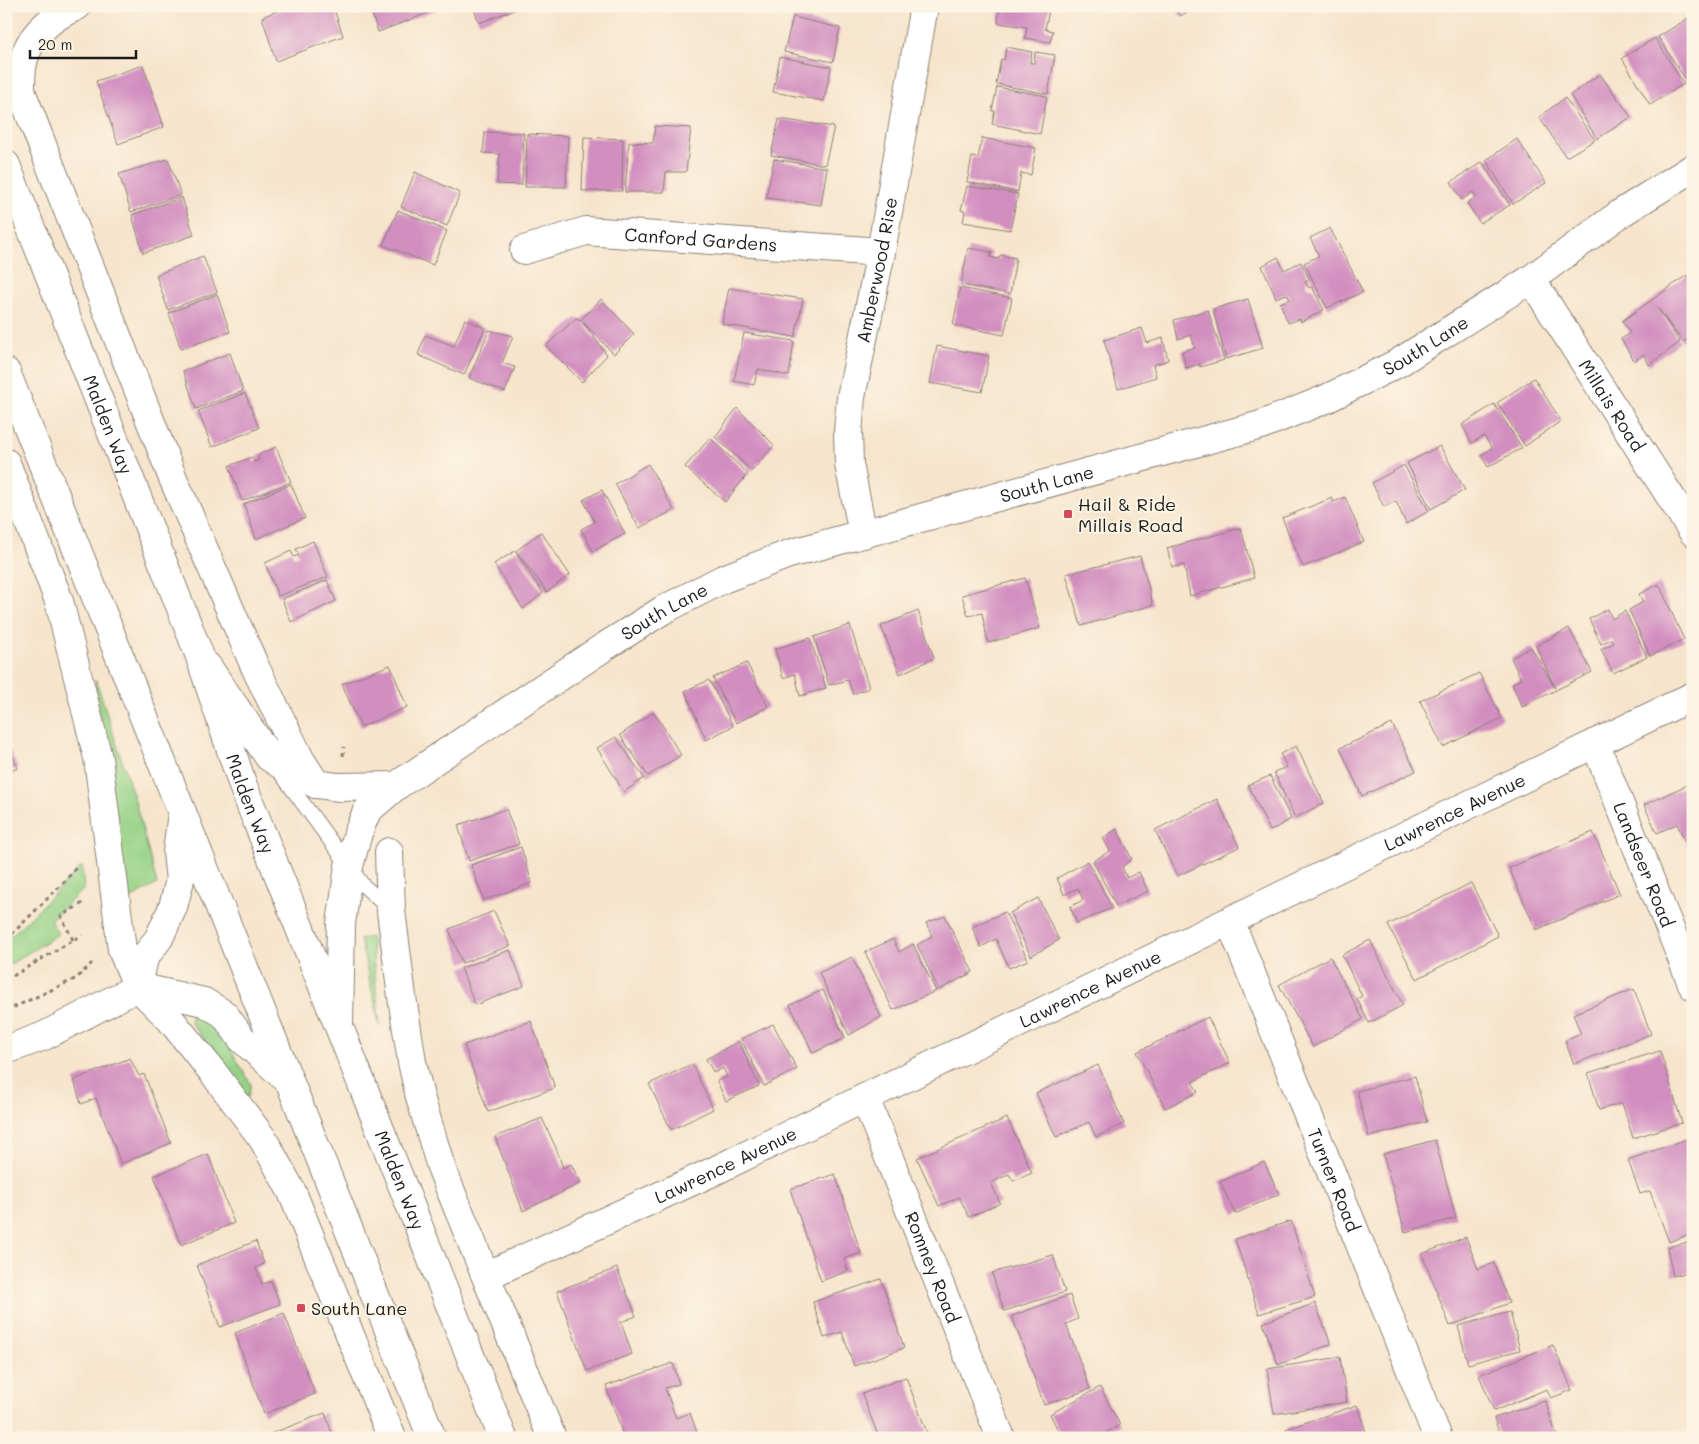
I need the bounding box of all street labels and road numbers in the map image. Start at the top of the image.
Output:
street label: Amberwood Rise [850,195,902,345]
street label: Canford Gardens [624,222,778,257]
street label: South Lane [1379,310,1473,381]
street label: Millais Road [1573,355,1650,456]
street label: Malden Way [78,371,139,478]
street label: South Lane [997,459,1096,508]
street label: South Lane [616,577,712,646]
street label: Malden Way [221,751,281,857]
street label: Lawrence Avenue [1380,767,1529,856]
street label: Landseer Road [1608,798,1680,931]
street label: Lawrence Avenue [1015,944,1165,1033]
street label: Lawrence Avenue [651,1121,801,1209]
street label: Turner Road [1303,1124,1366,1235]
street label: Malden Way [370,1127,431,1233]
street label: Romney Road [900,1208,966,1326]

